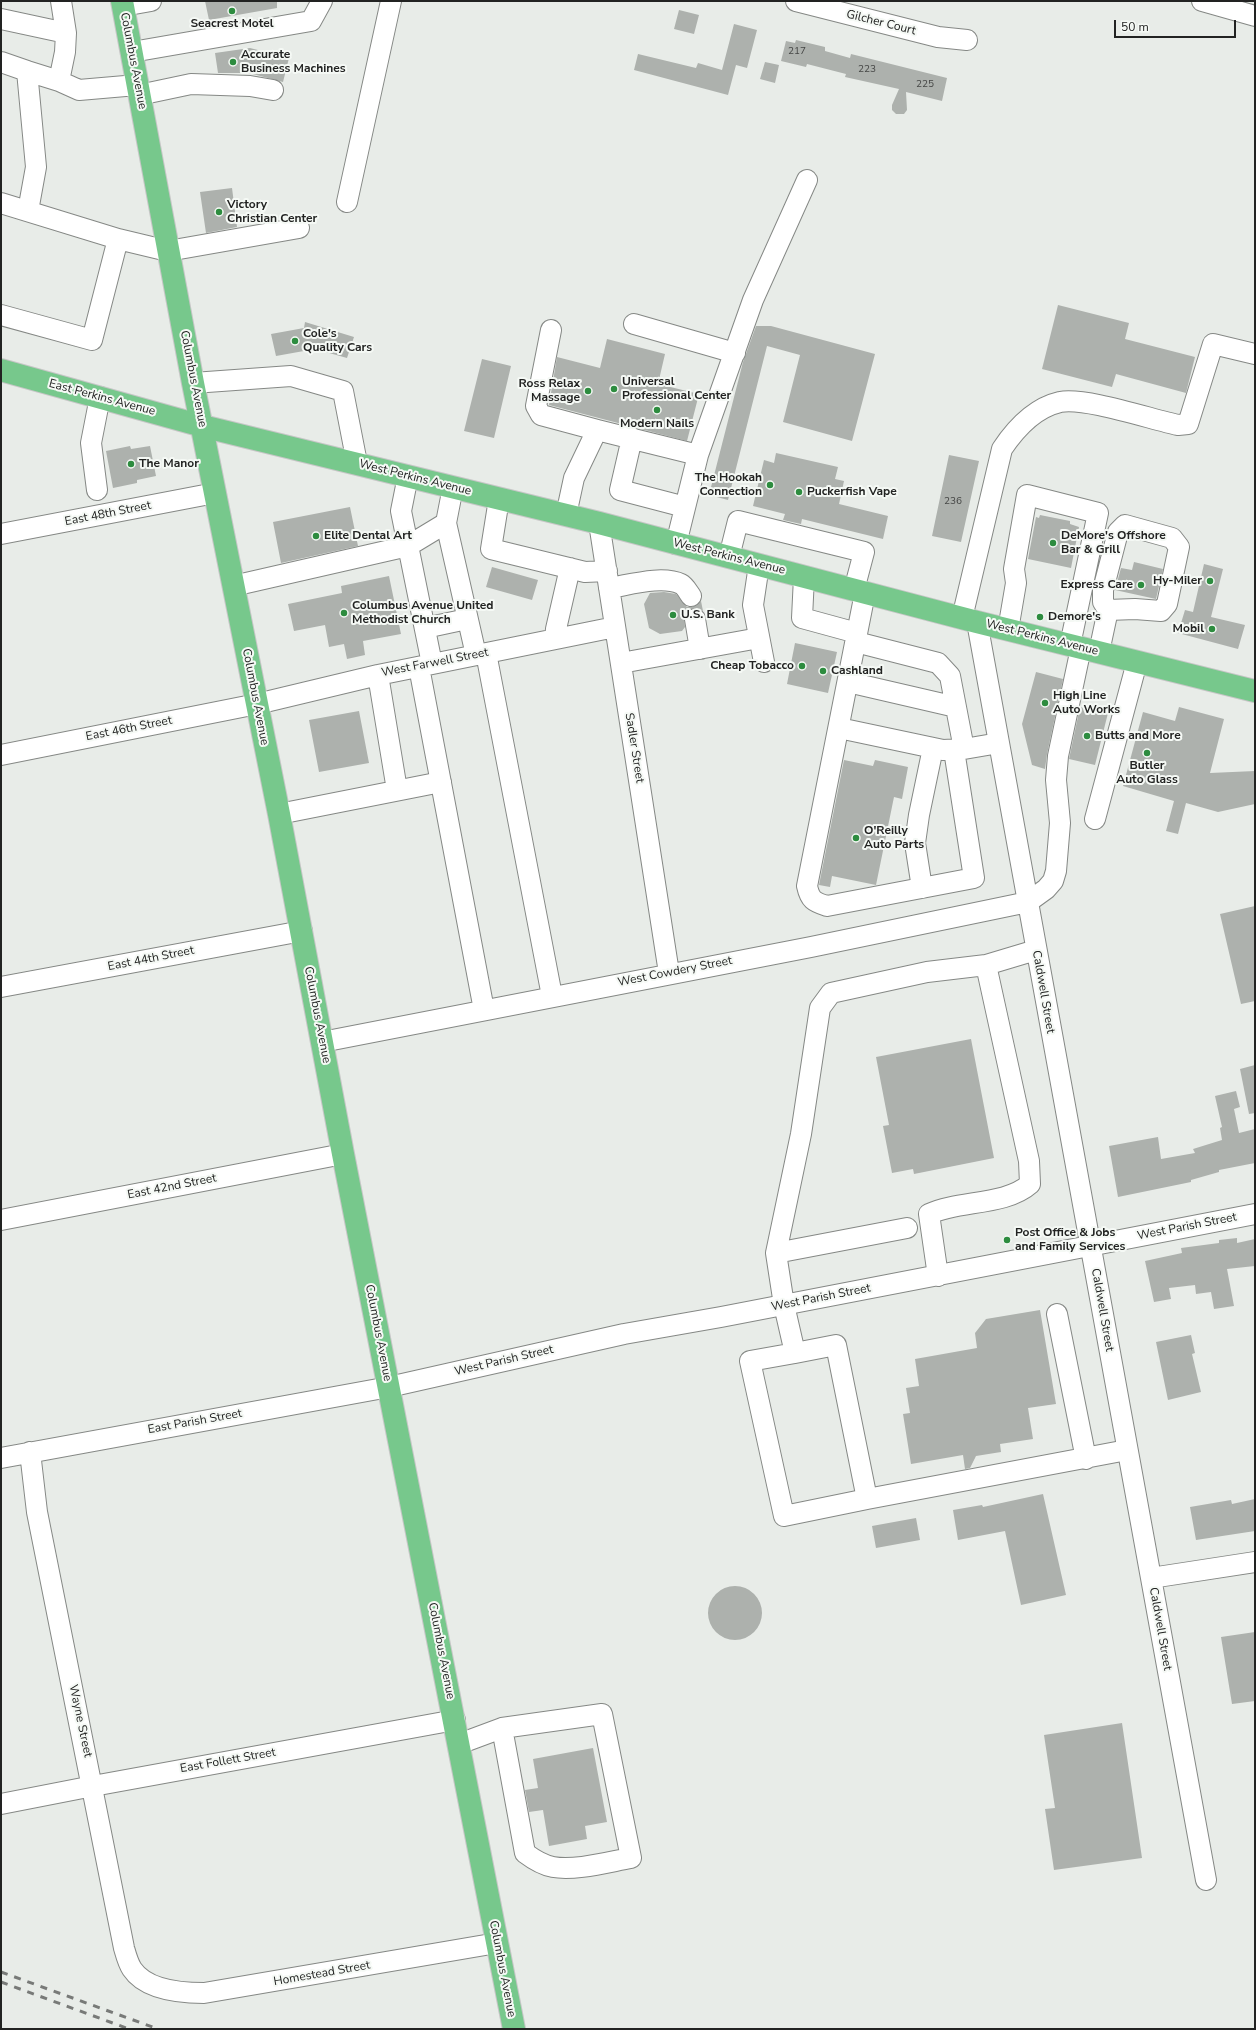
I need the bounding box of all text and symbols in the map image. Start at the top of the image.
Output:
marker: Seacrest Motel [227,6,237,16]
street label: Gilcher Court [845,7,917,39]
street label: Columbus Avenue [117,11,149,111]
scale bar [1116,12,1238,38]
place label: Seacrest Motel [190,17,274,31]
text: 50 m [1121,19,1149,35]
house number: 217 [788,46,806,58]
place label: Accurate Business Machines [241,48,346,76]
marker: Accurate Business Machines [228,57,238,67]
house number: 223 [858,64,876,76]
house number: 225 [916,79,934,91]
place label: Victory Christian Center [227,198,317,226]
marker: Victory Christian Center [214,207,224,217]
place label: Cole's Quality Cars [303,327,372,355]
street label: Columbus Avenue [177,329,209,429]
marker: Cole's Quality Cars [290,336,300,346]
place label: Universal Professional Center [622,375,731,403]
street label: East Perkins Avenue [47,377,157,419]
place label: Ross Relax Massage [519,377,580,405]
marker: Universal Professional Center [609,384,619,394]
marker: Ross Relax Massage [583,386,593,396]
marker: Modern Nails [652,405,662,415]
place label: Modern Nails [620,417,694,431]
place label: The Manor [139,457,199,471]
street label: West Perkins Avenue [357,457,473,499]
marker: The Manor [126,459,136,469]
place label: The Hookah Connection [695,471,762,499]
marker: The Hookah Connection [765,480,775,490]
place label: Puckerfish Vape [807,485,897,499]
marker: Puckerfish Vape [794,487,804,497]
house number: 236 [944,496,962,508]
street label: East 48th Street [64,499,152,529]
place label: Elite Dental Art [324,529,412,543]
place label: DeMore's Offshore Bar & Grill [1061,529,1166,557]
marker: Elite Dental Art [311,531,321,541]
street label: West Perkins Avenue [671,536,787,578]
marker: DeMore's Offshore Bar & Grill [1048,538,1058,548]
place label: Hy-Miler [1153,574,1202,588]
marker: Hy-Miler [1205,576,1215,586]
place label: Express Care [1060,578,1133,592]
marker: Express Care [1136,580,1146,590]
place label: Columbus Avenue United Methodist Church [352,599,493,627]
marker: Columbus Avenue United Methodist Church [339,608,349,618]
place label: U.S. Bank [681,608,735,622]
marker: U.S. Bank [668,610,678,620]
place label: Demore's [1048,610,1101,624]
marker: Demore's [1035,612,1045,622]
street label: West Perkins Avenue [984,617,1100,659]
place label: Mobil [1173,622,1204,636]
marker: Mobil [1207,624,1217,634]
street label: West Farwell Street [380,646,490,680]
street label: Columbus Avenue [239,647,271,747]
place label: Cheap Tobacco [710,659,794,673]
marker: Cheap Tobacco [797,661,807,671]
place label: Cashland [831,664,883,678]
marker: Cashland [818,666,828,676]
place label: High Line Auto Works [1053,689,1120,717]
marker: High Line Auto Works [1040,698,1050,708]
street label: Sadler Street [621,712,647,784]
street label: East 46th Street [85,714,173,744]
place label: Butts and More [1095,729,1181,743]
marker: Butts and More [1082,731,1092,741]
marker: Butler Auto Glass [1142,748,1152,758]
place label: Butler Auto Glass [1116,759,1178,787]
place label: O'Reilly Auto Parts [864,824,924,852]
marker: O'Reilly Auto Parts [851,833,861,843]
street label: East 44th Street [107,944,195,974]
street label: Caldwell Street [1029,949,1057,1035]
street label: West Cowdery Street [617,954,733,990]
street label: Columbus Avenue [301,965,333,1065]
street label: East 42nd Street [126,1171,218,1203]
street label: West Parish Street [1136,1210,1238,1244]
place label: Post Office & Jobs and Family Services [1015,1226,1125,1254]
marker: Post Office & Jobs and Family Services [1002,1235,1012,1245]
street label: Caldwell Street [1088,1267,1116,1353]
street label: West Parish Street [770,1281,872,1315]
street label: Columbus Avenue [362,1283,394,1383]
street label: West Parish Street [453,1343,555,1379]
street label: East Parish Street [147,1407,243,1437]
street label: Caldwell Street [1146,1586,1174,1672]
street label: Columbus Avenue [425,1601,457,1701]
street label: Wayne Street [65,1683,95,1759]
street label: East Follett Street [179,1746,277,1776]
street label: Columbus Avenue [486,1919,518,2019]
street label: Homestead Street [273,1958,371,1990]

